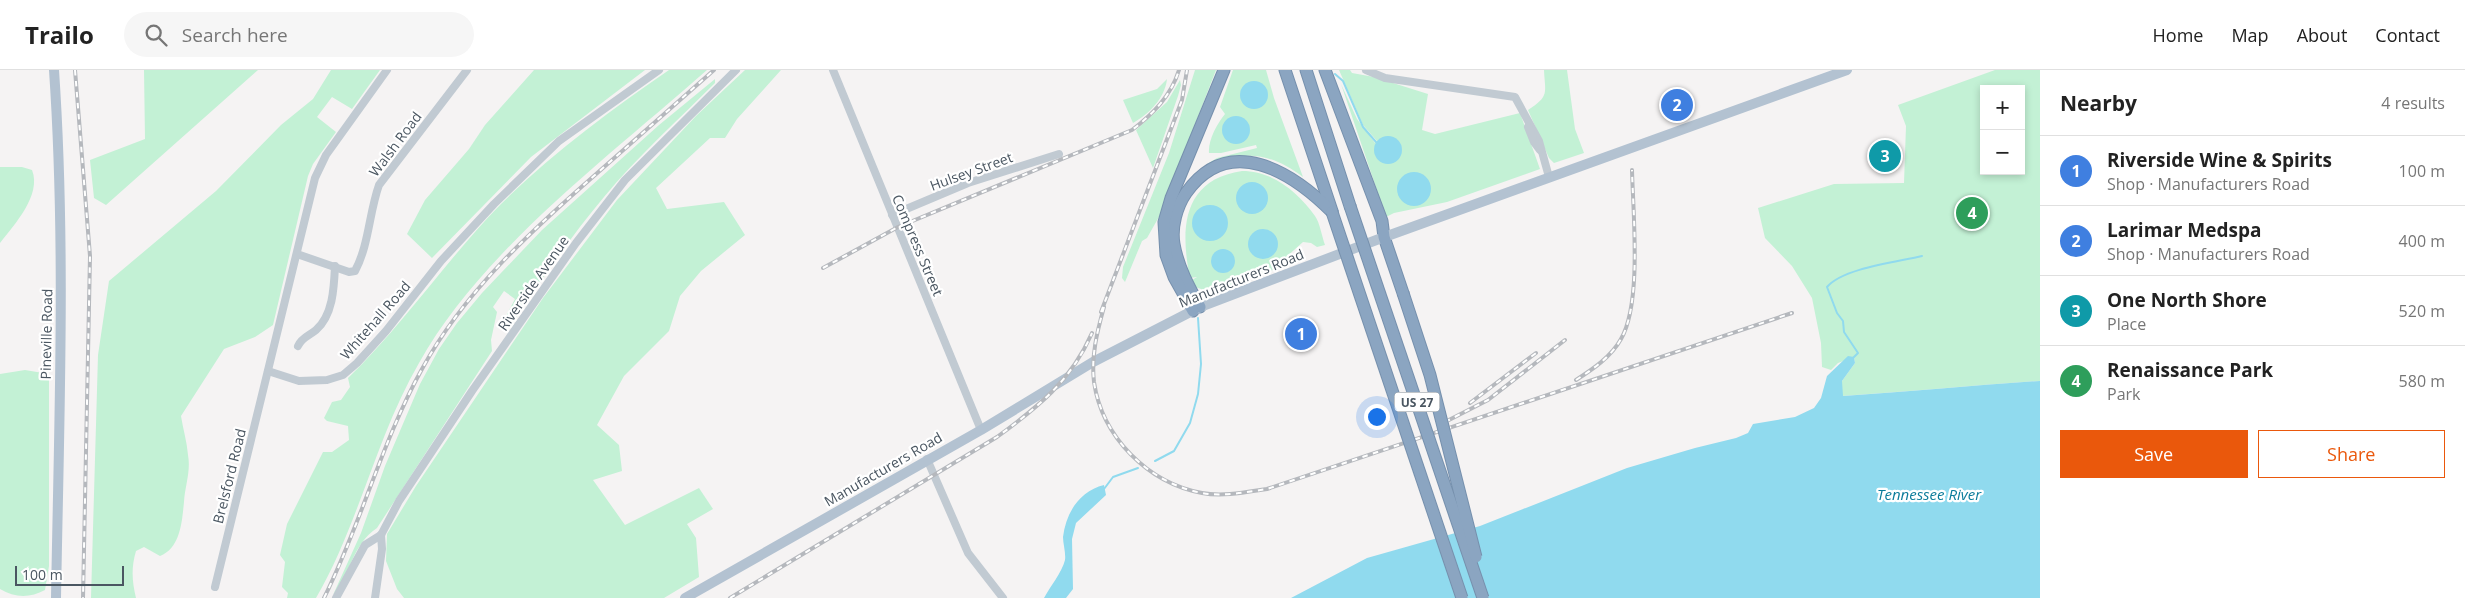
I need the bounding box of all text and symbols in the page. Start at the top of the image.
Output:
search box [124,12,474,57]
text: Trailo [25,18,94,51]
icon: search [142,21,170,49]
text: Search here [182,22,288,48]
text: Home [2153,23,2203,47]
text: Map [2231,23,2269,47]
text: About [2297,23,2347,47]
text: Contact [2375,23,2440,47]
map controls [1980,85,2025,175]
button: + [1980,85,2025,130]
pin: 2 [1661,86,1693,124]
text: Nearby [2060,89,2137,117]
text: 4 results [2381,92,2445,114]
street label: Walsh Road [364,108,426,180]
button: − [1980,130,2025,175]
pin: 3 [1869,137,1901,175]
street label: Hulsey Street [927,147,1015,195]
text: Riverside Wine & Spirits [2107,147,2332,173]
text: 1 [2071,160,2081,182]
text: 100 m [2399,160,2445,182]
text: Shop · Manufacturers Road [2107,173,2310,195]
street label: Compress Street [888,191,948,299]
pin: 4 [1956,194,1988,232]
text: Larimar Medspa [2107,217,2261,243]
text: 2 [2071,230,2081,252]
text: 400 m [2399,230,2445,252]
street label: Riverside Avenue [493,232,573,334]
text: Shop · Manufacturers Road [2107,243,2310,265]
street label: Manufacturers Road [1176,244,1306,312]
street label: Whitehall Road [336,277,414,363]
text: One North Shore [2107,287,2267,313]
street label: Pineville Road [36,288,56,380]
text: 3 [2071,300,2081,322]
text: 520 m [2399,300,2445,322]
text: Place [2107,313,2146,335]
pin: 1 [1285,315,1317,353]
text: Renaissance Park [2107,357,2273,383]
text: 4 [2071,370,2081,392]
text: 580 m [2399,370,2445,392]
text: Park [2107,383,2140,405]
road number: US 27 [1394,392,1440,412]
your location [1364,404,1390,430]
street label: Brelsford Road [208,426,250,526]
street label: Manufacturers Road [821,427,945,511]
button: Save [2060,430,2248,478]
button: Share [2258,430,2445,478]
water label: Tennessee River [1877,484,1982,504]
scale bar [15,563,124,586]
text: 100 m [22,565,63,584]

